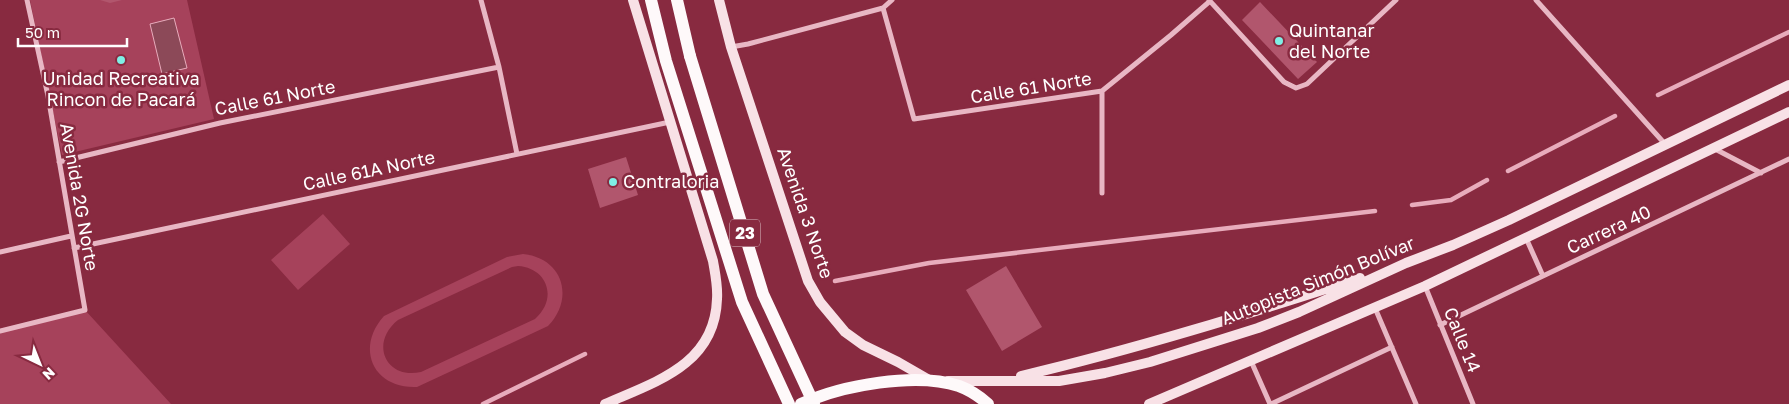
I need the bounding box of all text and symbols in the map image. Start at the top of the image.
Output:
scale bar [18,15,126,47]
place label: Quintanar del Norte [1289,19,1375,62]
text: 50 m [25,23,60,41]
marker: Quintanar del Norte [1273,35,1285,47]
marker: Unidad Recreativa Rincon de Pacará [115,54,127,66]
place label: Unidad Recreativa Rincon de Pacará [42,67,200,110]
street label: Calle 61 Norte [969,67,1093,107]
street label: Calle 61 Norte [213,75,337,119]
street label: Avenida 2G Norte [56,121,104,273]
street label: Avenida 3 Norte [773,144,839,281]
street label: Calle 61A Norte [301,145,437,195]
place label: Contraloria [623,170,720,192]
marker: Contraloria [607,176,619,188]
street label: Carrera 40 [1563,200,1654,258]
road number: 23 [730,220,760,247]
street label: Autopista Simón Bolívar [1218,231,1418,329]
street label: Calle 14 [1440,304,1486,375]
north arrow [15,339,65,389]
text: N [40,364,59,384]

